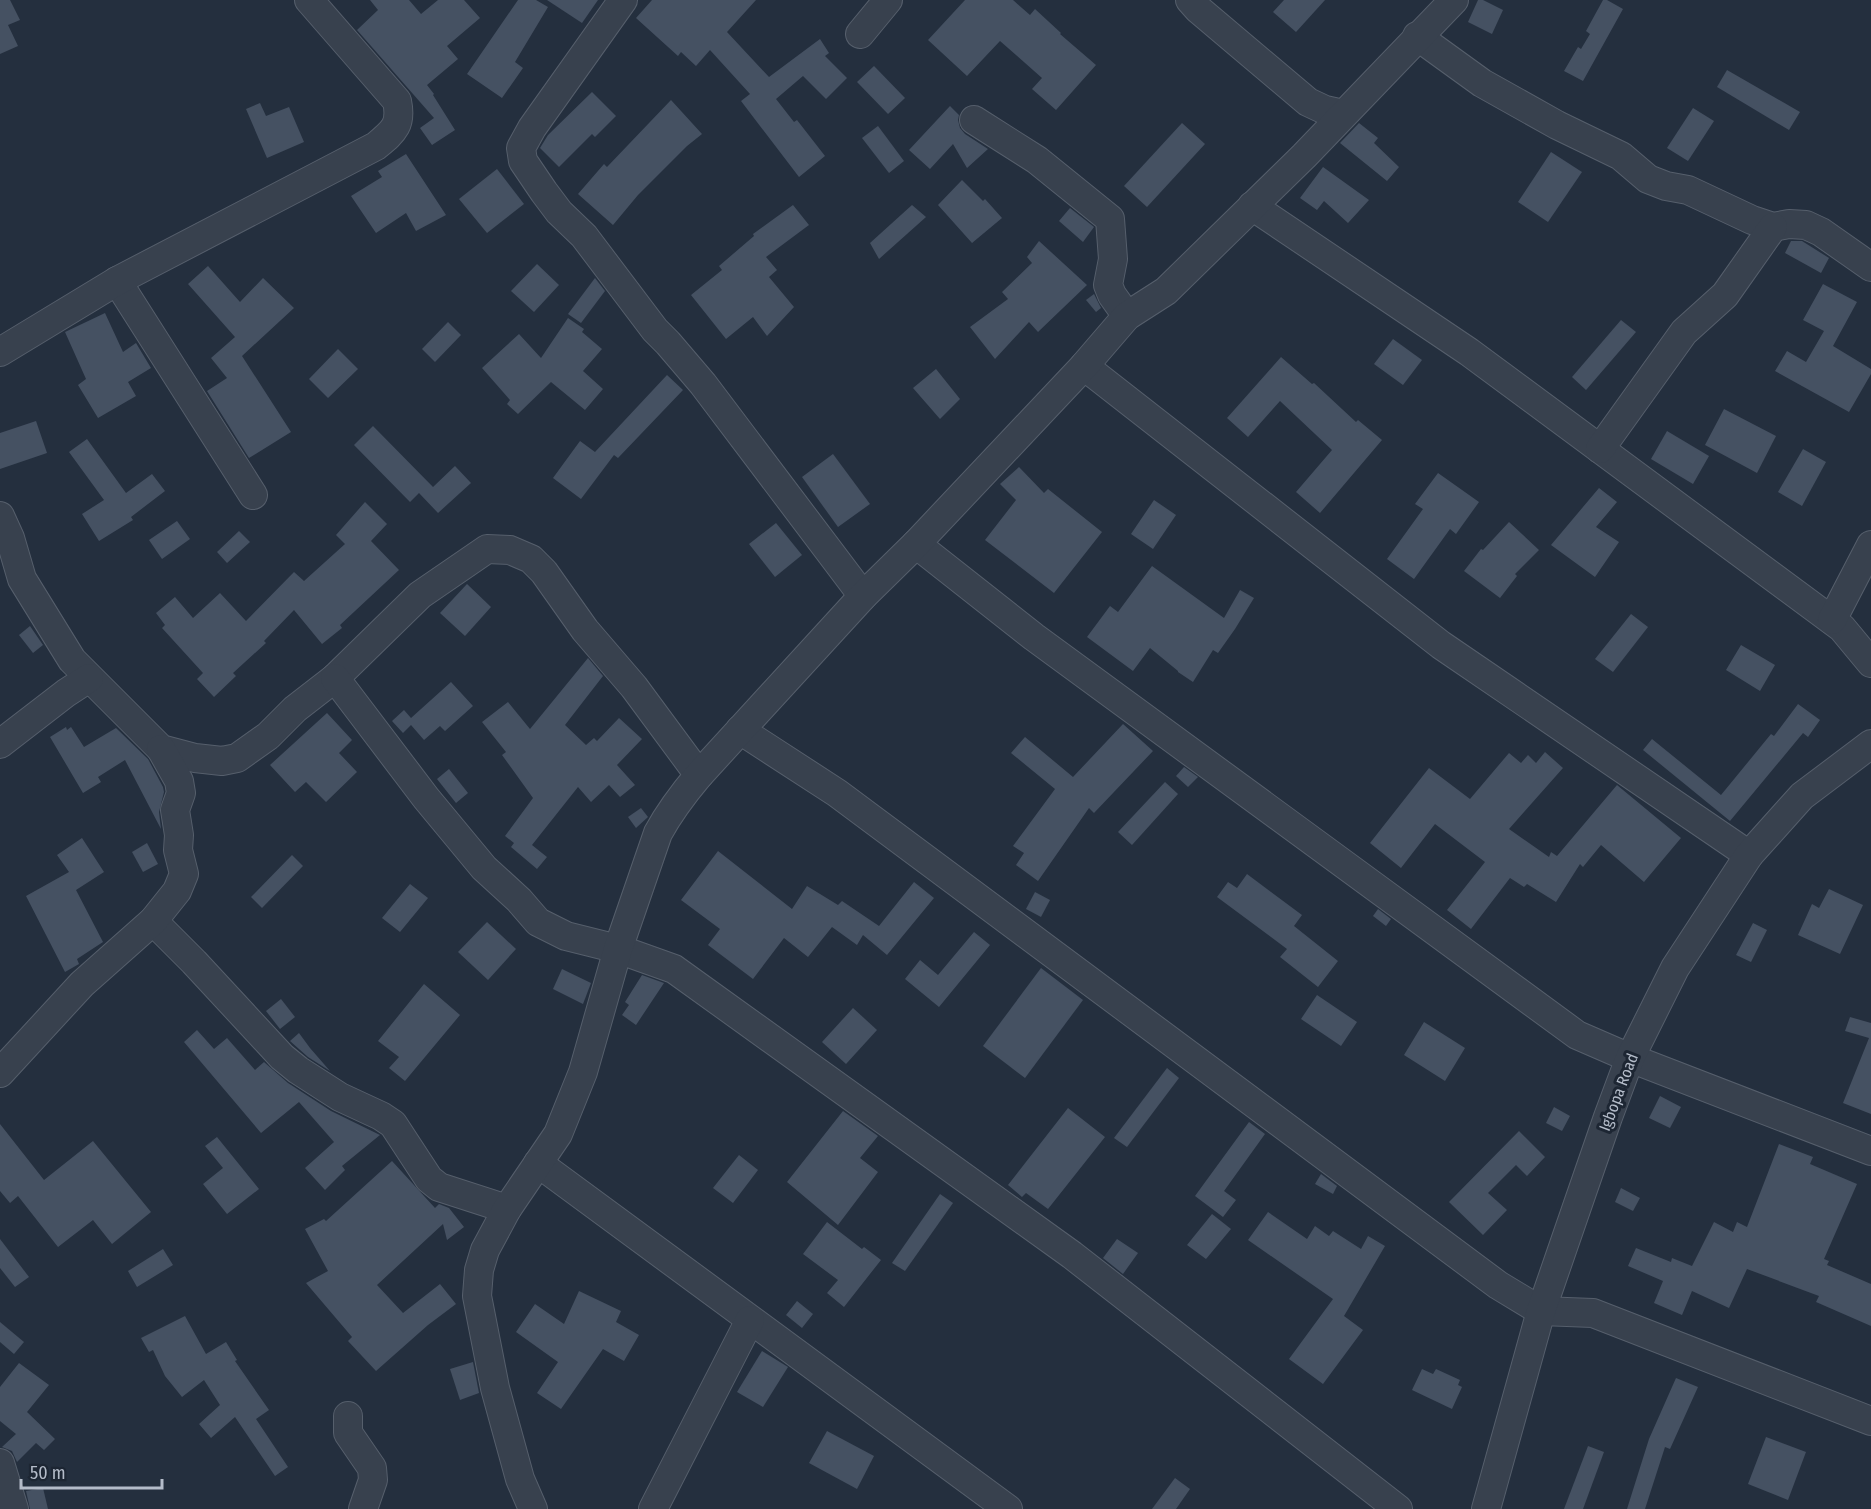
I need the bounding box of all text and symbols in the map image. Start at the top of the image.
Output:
street label: Igbopa Road [1595,1051,1642,1134]
scale bar [21,1452,162,1490]
text: 50 m [30,1462,66,1484]

